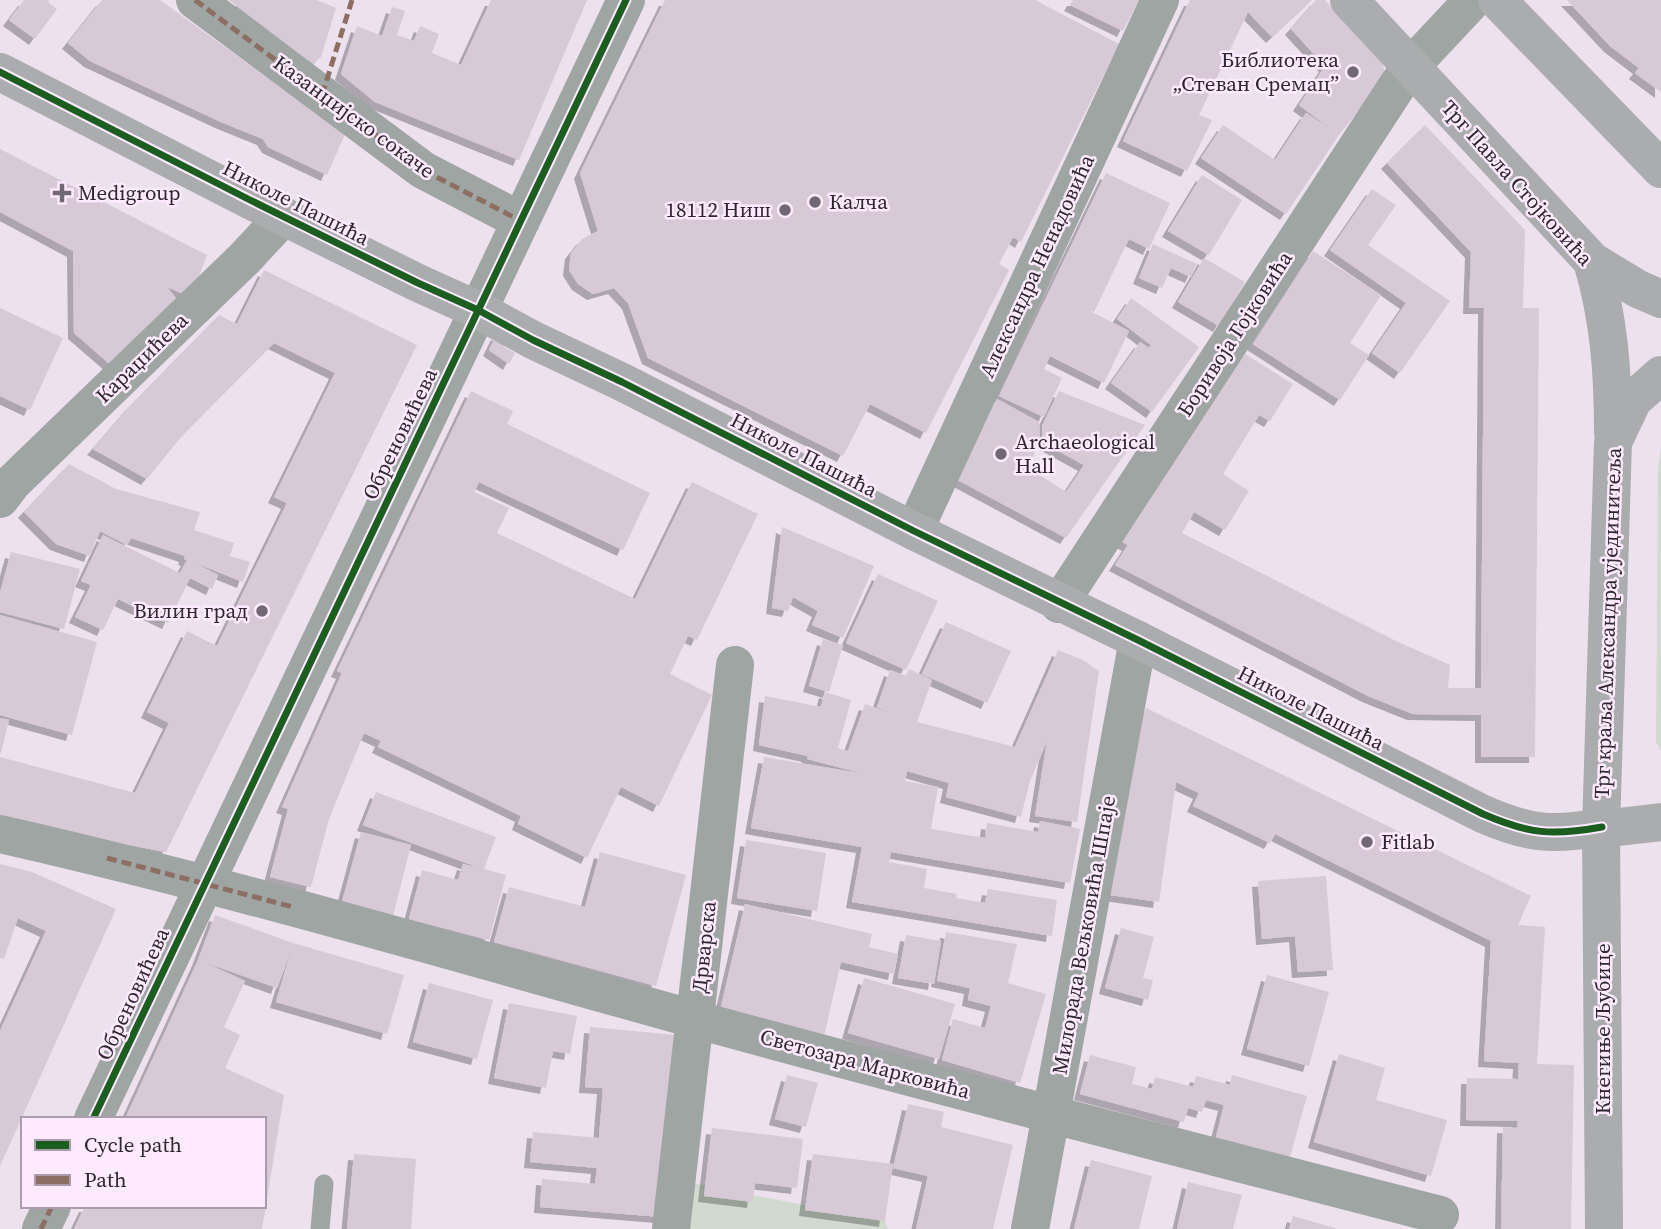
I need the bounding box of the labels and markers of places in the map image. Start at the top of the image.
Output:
place label: Библиотека „Стеван Сремац” [1173,45,1339,98]
marker: Библиотека „Стеван Сремац” [1345,64,1361,80]
place label: Medigroup [78,178,181,207]
marker: Medigroup [52,183,72,203]
place label: Калча [829,187,888,216]
marker: Калча [807,194,823,210]
place label: 18112 Ниш [666,195,771,224]
marker: 18112 Ниш [777,202,793,218]
place label: Archaeological Hall [1015,427,1155,480]
marker: Archaeological Hall [993,446,1009,462]
place label: Вилин град [133,596,248,625]
marker: Вилин град [254,603,270,619]
place label: Fitlab [1381,827,1435,856]
marker: Fitlab [1359,834,1375,850]

